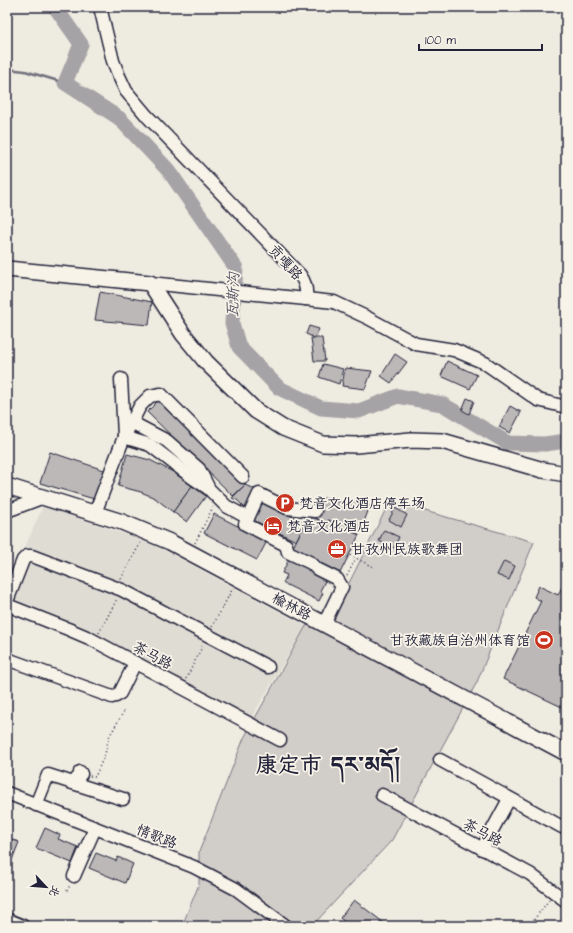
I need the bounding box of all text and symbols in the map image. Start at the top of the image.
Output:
scale bar [419,26,542,52]
text: 100 m [425,32,456,49]
street label: 贡嘎路 [264,240,307,285]
water label: 瓦斯沟 [223,270,244,318]
parking icon: 梵音文化酒店停车场 [274,492,296,514]
place label: 梵音文化酒店停车场 [299,494,425,514]
hotel icon: 梵音文化酒店 [262,515,284,537]
place label: 梵音文化酒店 [287,517,371,537]
office icon: 甘孜州民族歌舞团 [326,538,348,560]
place label: 甘孜州民族歌舞团 [351,540,463,560]
street label: 榆林路 [268,588,315,626]
sports icon: 甘孜藏族自治州体育馆 [533,629,555,651]
place label: 甘孜藏族自治州体育馆 [390,631,530,651]
street label: 茶马路 [129,637,176,675]
district label: 康定市 དར་མདོ། [256,747,400,783]
street label: 茶马路 [459,814,506,852]
street label: 情歌路 [133,820,180,854]
north arrow [26,867,66,907]
text: 北 [45,883,64,899]

